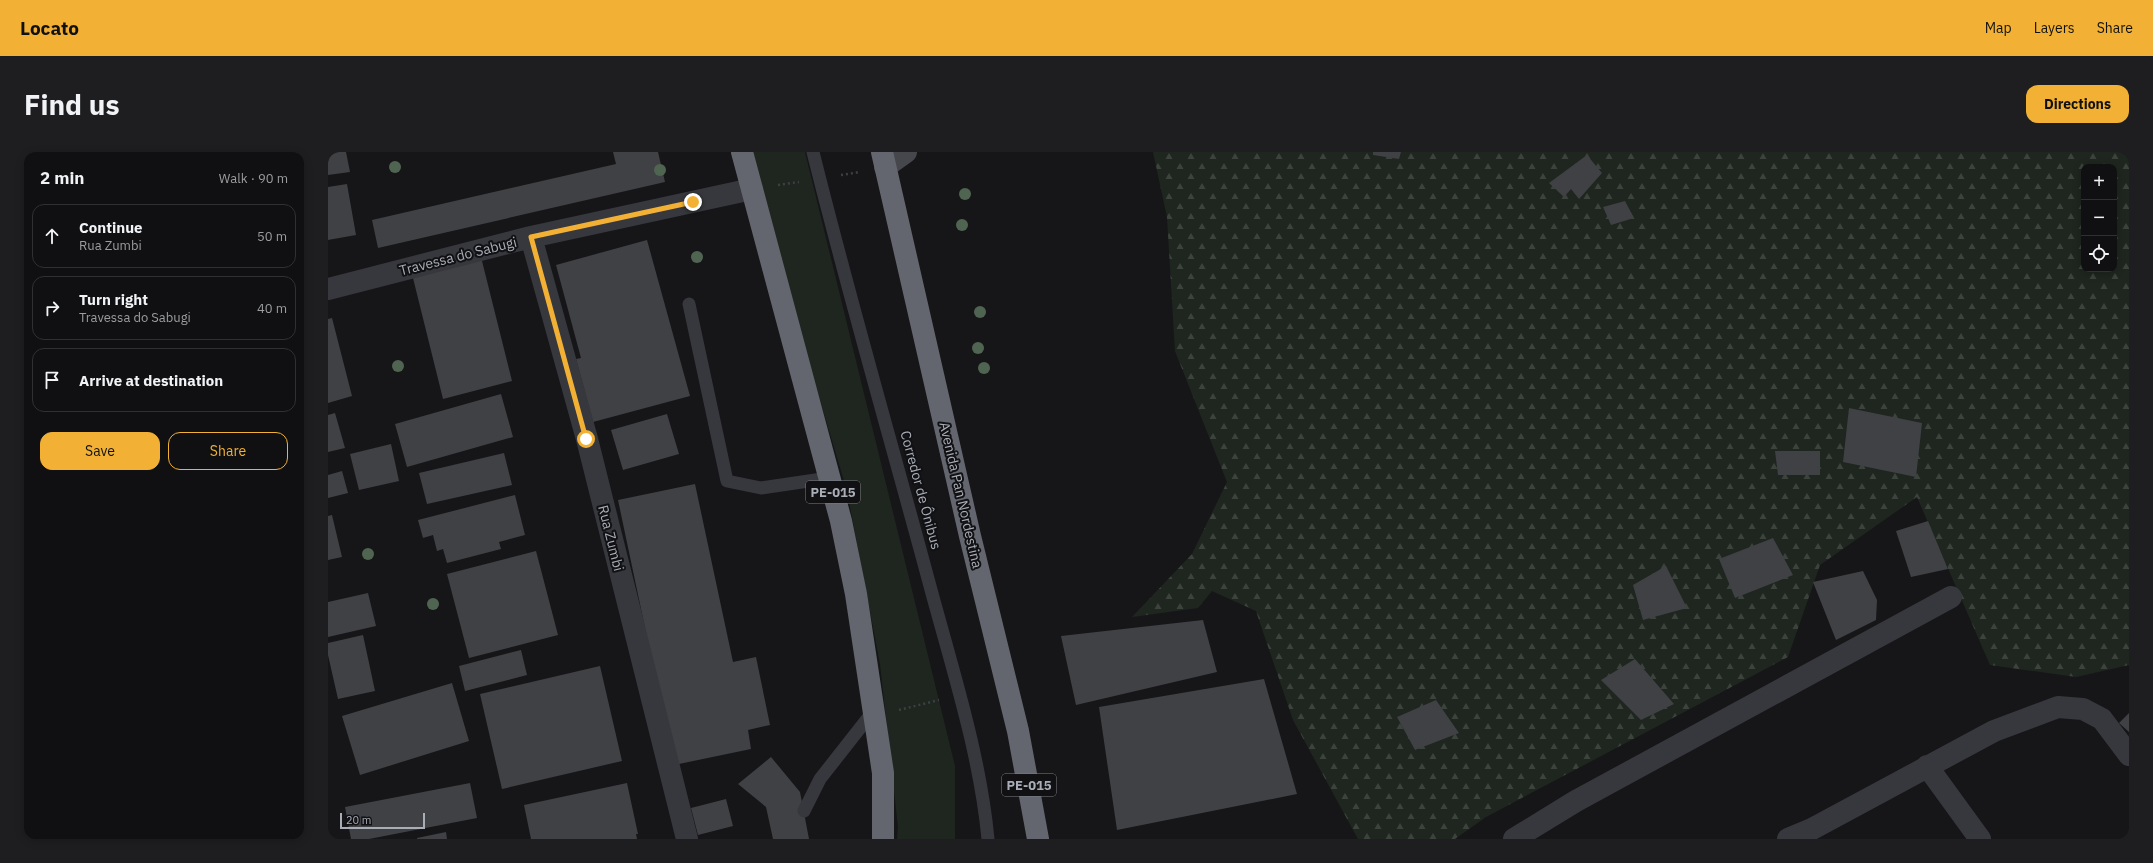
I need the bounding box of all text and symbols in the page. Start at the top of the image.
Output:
text: Locato [20,16,79,40]
text: Map [1985,19,2012,37]
text: Layers [2034,19,2075,37]
text: Share [2097,19,2133,37]
button: Directions [2026,85,2129,123]
text: Find us [24,86,120,123]
map controls [2081,164,2117,272]
button: + [2081,164,2117,200]
text: 2 min [40,167,84,189]
text: Walk · 90 m [219,170,288,187]
route end [684,193,702,211]
button: − [2081,200,2117,236]
text: Continue [79,218,143,237]
icon: ahead [41,225,63,247]
text: 50 m [257,228,287,245]
street label: Travessa do Sabugi [397,233,519,279]
button: locate [2081,236,2117,272]
text: Rua Zumbi [79,237,142,254]
text: Turn right [79,290,148,309]
icon: right [41,297,63,319]
text: 40 m [257,300,287,317]
text: Travessa do Sabugi [79,309,191,326]
icon: arrive [41,369,63,391]
text: Arrive at destination [79,371,223,390]
street label: Avenida Pan Nordestina [935,420,987,570]
street label: Corredor de Ônibus [896,428,947,552]
route start [577,430,595,448]
button: Save [40,432,160,470]
button: Share [168,432,288,470]
road number: PE-015 [806,481,860,503]
street label: Rua Zumbi [594,503,628,573]
road number: PE-015 [1002,774,1056,796]
scale bar [340,811,425,830]
text: 20 m [346,813,371,827]

